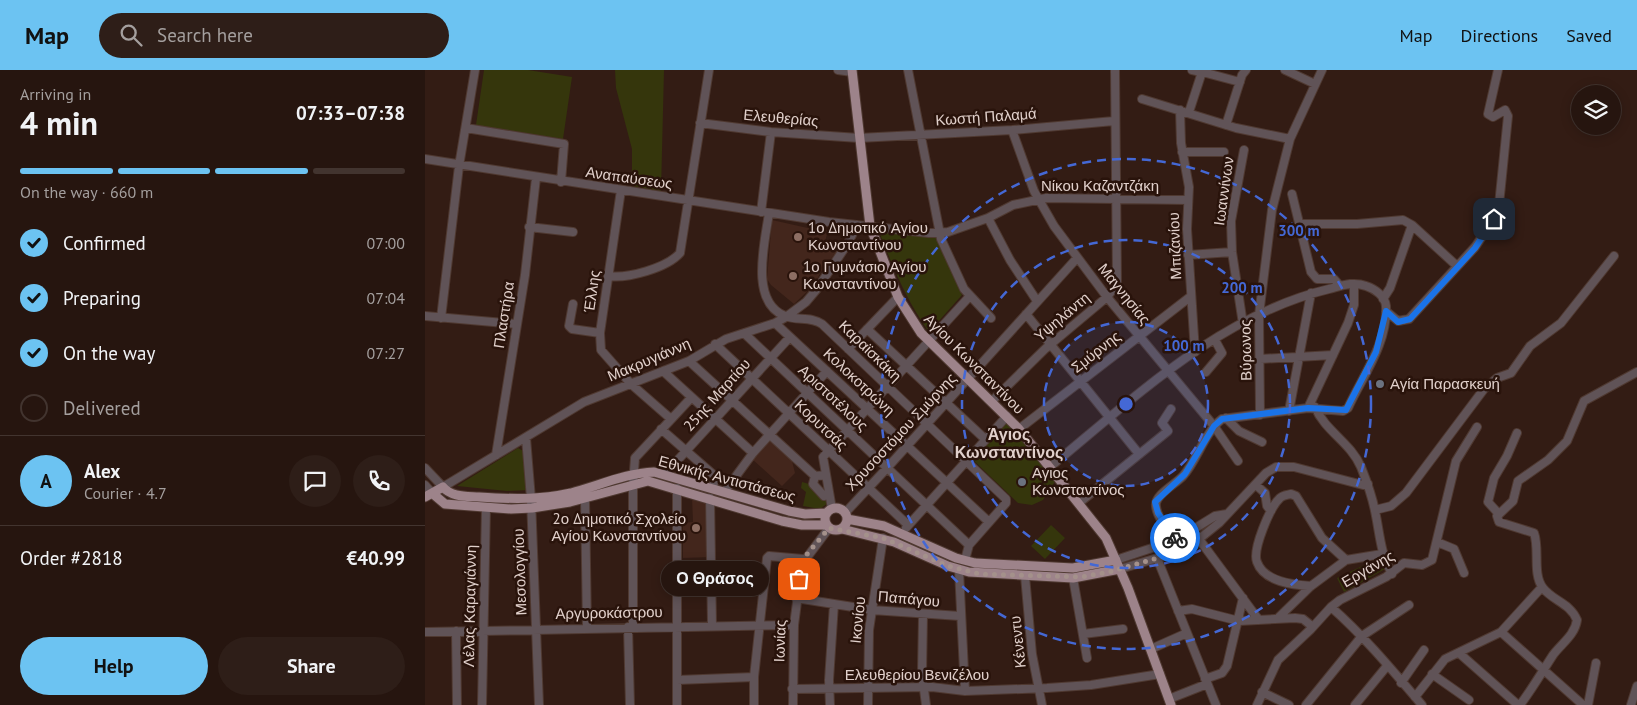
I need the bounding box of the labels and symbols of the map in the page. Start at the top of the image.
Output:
street label: Κωστή Παλαμά [935,103,1038,130]
street label: Ελευθερίας [743,105,819,130]
street label: Ιωαννίνων [1209,155,1238,227]
street label: Αναπαύσεως [584,162,674,193]
street label: Νίκου Καζαντζάκη [1041,176,1159,195]
pin [1473,198,1515,240]
street label: Μπιζανίου [1164,212,1185,280]
place label: 1ο Δημοτικό Αγίου Κωνσταντίνου [808,218,928,254]
text: 300 m [1278,221,1320,240]
marker: 1ο Δημοτικό Αγίου Κωνσταντίνου [792,231,804,243]
place label: 1ο Γυμνάσιο Αγίου Κωνσταντίνου [803,257,927,293]
street label: Μαγνησίας [1094,259,1155,328]
street label: Έλλης [579,269,604,314]
marker: 1ο Γυμνάσιο Αγίου Κωνσταντίνου [787,270,799,282]
text: 200 m [1221,278,1263,297]
street label: Πλαστήρα [489,280,518,350]
street label: Υψηλάντη [1030,288,1093,345]
street label: Αγίου Κωνσταντίνου [920,309,1029,418]
street label: Καραϊσκάκη [835,316,906,385]
street label: Βύρωνος [1235,319,1256,381]
street label: Σμύρνης [1067,326,1124,377]
street label: Μακρυγιάννη [604,334,693,386]
text: 100 m [1163,336,1205,355]
street label: Κολοκοτρώνη [820,344,899,420]
street label: 25ης Μαρτίου [679,354,754,435]
street label: Αριστοτέλους [794,360,872,435]
street label: Χρυσοστόμου Σμύρνης [841,369,960,494]
place label: Αγία Παρασκευή [1390,374,1500,393]
marker: Αγία Παρασκευή [1374,378,1386,390]
street label: Κορυτσάς [791,395,852,454]
centre of rings [1117,395,1135,413]
district label: Άγιος Κωνσταντίνος [955,424,1063,462]
street label: Εθνικής Αντιστάσεως [656,451,798,506]
place label: Αγιος Κωνσταντίνος [1032,463,1125,499]
marker: Αγιος Κωνσταντίνος [1016,476,1028,488]
place label: 2ο Δημοτικό Σχολείο Αγίου Κωνσταντίνου [551,509,686,545]
courier [1150,513,1200,563]
marker: 2ο Δημοτικό Σχολείο Αγίου Κωνσταντίνου [690,522,702,534]
street label: Μεσολογγίου [508,528,531,616]
street label: Λέλας Καραγιάννη [459,545,480,667]
street label: Εργάνης [1338,546,1398,591]
pin [778,558,820,600]
callout: Ο Θράσος [661,562,769,596]
street label: Παπάγου [877,586,941,611]
street label: Ικονίου [846,595,869,644]
street label: Αργυροκάστρου [555,602,663,623]
street label: Κένεντυ [1005,615,1030,669]
street label: Ιωνίας [769,619,790,663]
street label: Ελευθερίου Βενιζέλου [845,665,989,684]

